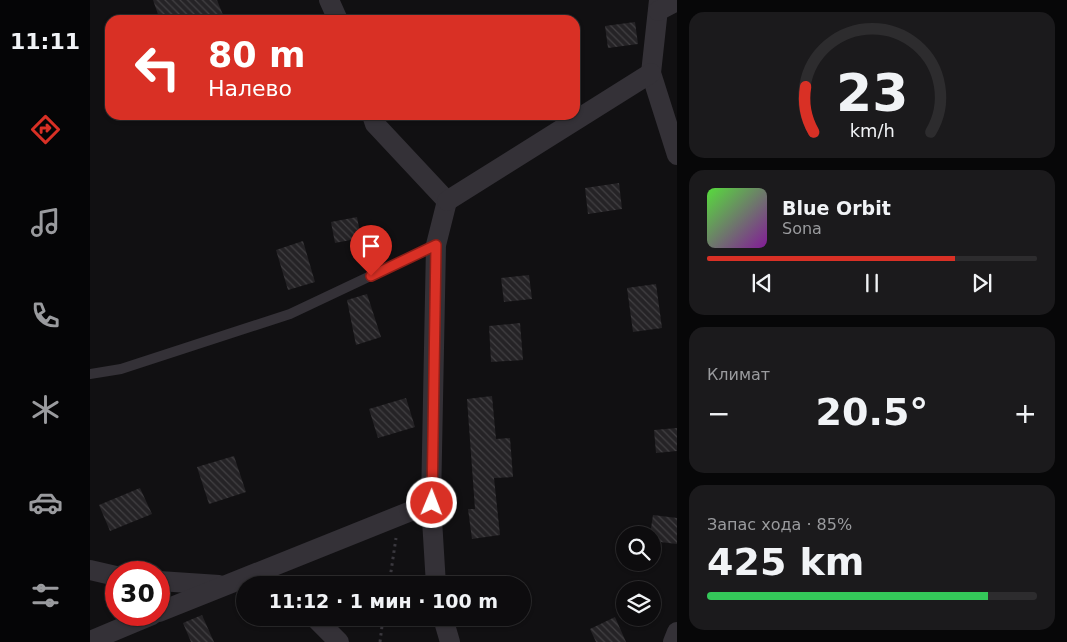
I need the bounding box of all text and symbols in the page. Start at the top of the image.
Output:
text: 11:11 [10,29,80,54]
icon: left [125,35,190,100]
text: 80 m [208,35,305,75]
text: 23 [836,63,908,123]
text: Налево [208,76,292,101]
icon: directions [28,112,63,147]
text: km/h [849,120,895,141]
text: Blue Orbit [782,197,891,219]
icon: music [28,205,63,240]
text: Sona [782,219,822,238]
pin [350,225,392,276]
icon: arrive [357,232,385,260]
icon: previous [748,269,776,297]
icon: pause [858,269,886,297]
icon: next [968,269,996,297]
icon: phone [28,298,63,333]
text: Климат [707,365,770,384]
text: 20.5° [816,390,928,434]
icon: climate [28,392,63,427]
text: − [707,397,730,430]
text: + [1014,397,1037,430]
position arrow [405,476,457,528]
icon: car [28,485,63,520]
text: Запас хода · 85% [707,515,852,534]
map controls [616,526,661,626]
button: search [616,526,661,571]
text: 425 km [707,540,864,584]
speed limit sign: 30 [105,561,170,626]
icon: filters [28,578,63,613]
button: layers [616,581,661,626]
text: 11:12 · 1 мин · 100 m [269,590,498,612]

